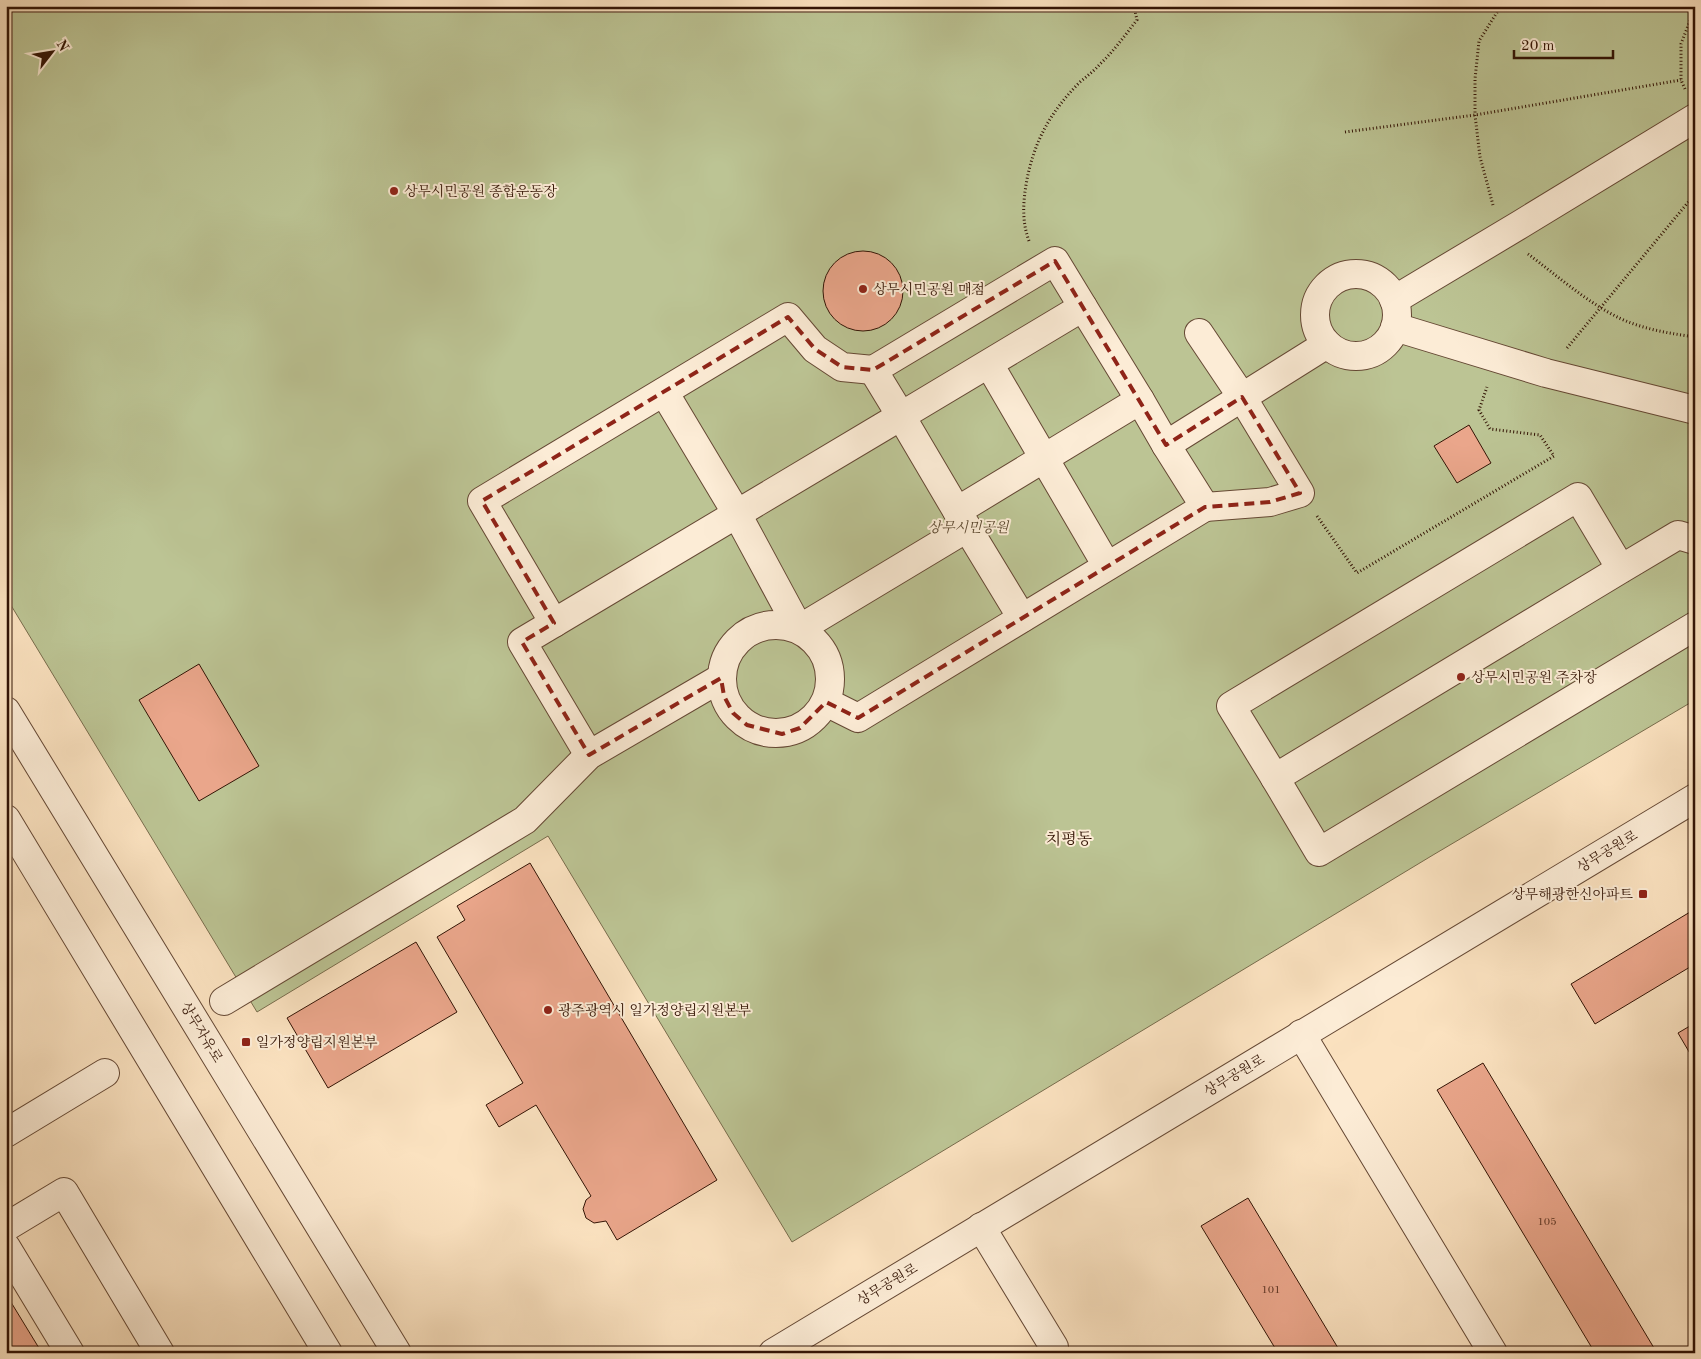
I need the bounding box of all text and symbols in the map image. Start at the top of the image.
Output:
north arrow [28,28,78,78]
scale bar [1514,28,1612,60]
text: N [54,38,71,54]
text: 20 m [1521,39,1555,54]
place label: 상무시민공원 종합운동장 [404,184,557,199]
marker: 상무시민공원 종합운동장 [388,185,400,197]
place label: 상무시민공원 매점 [873,282,985,297]
marker: 상무시민공원 매점 [857,283,869,295]
park label: 상무시민공원 [927,520,1010,535]
place label: 상무시민공원 주차장 [1471,670,1597,685]
marker: 상무시민공원 주차장 [1455,671,1467,683]
street label: 상무공원로 [1574,827,1641,875]
district label: 치평동 [1046,831,1093,848]
place label: 상무해광한신아파트 [1511,887,1633,902]
marker: 상무해광한신아파트 [1637,888,1649,900]
street label: 상무자유로 [178,999,226,1066]
place label: 광주광역시 일가정양립지원본부 [558,1002,752,1018]
marker: 광주광역시 일가정양립지원본부 [542,1004,554,1016]
place label: 일가정양립지원본부 [256,1034,378,1050]
marker: 일가정양립지원본부 [240,1036,252,1048]
street label: 상무공원로 [1201,1051,1268,1099]
house number: 105 [1537,1217,1557,1228]
street label: 상무공원로 [854,1260,921,1308]
house number: 101 [1261,1285,1281,1296]

